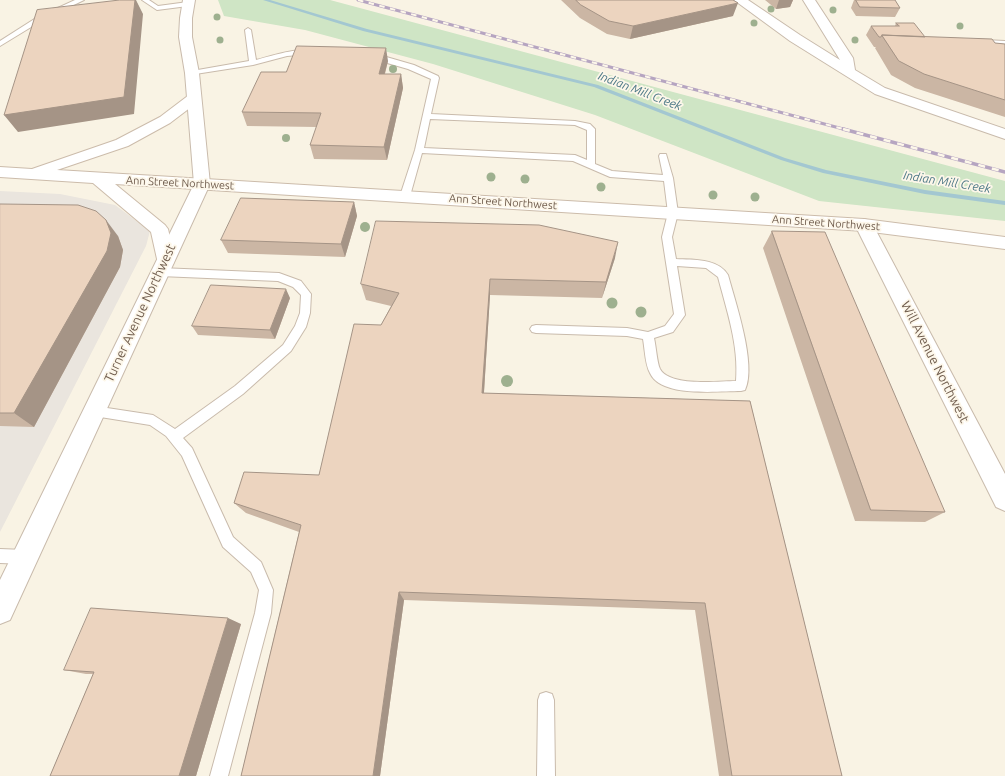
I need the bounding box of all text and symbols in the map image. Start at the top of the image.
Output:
water label: Indian Mill Creek [596,68,684,114]
water label: Indian Mill Creek [902,168,992,196]
street label: Ann Street Northwest [126,174,234,192]
street label: Ann Street Northwest [449,192,557,212]
street label: Ann Street Northwest [772,213,880,233]
street label: Turner Avenue Northwest [101,241,179,385]
street label: Will Avenue Northwest [898,299,972,425]

